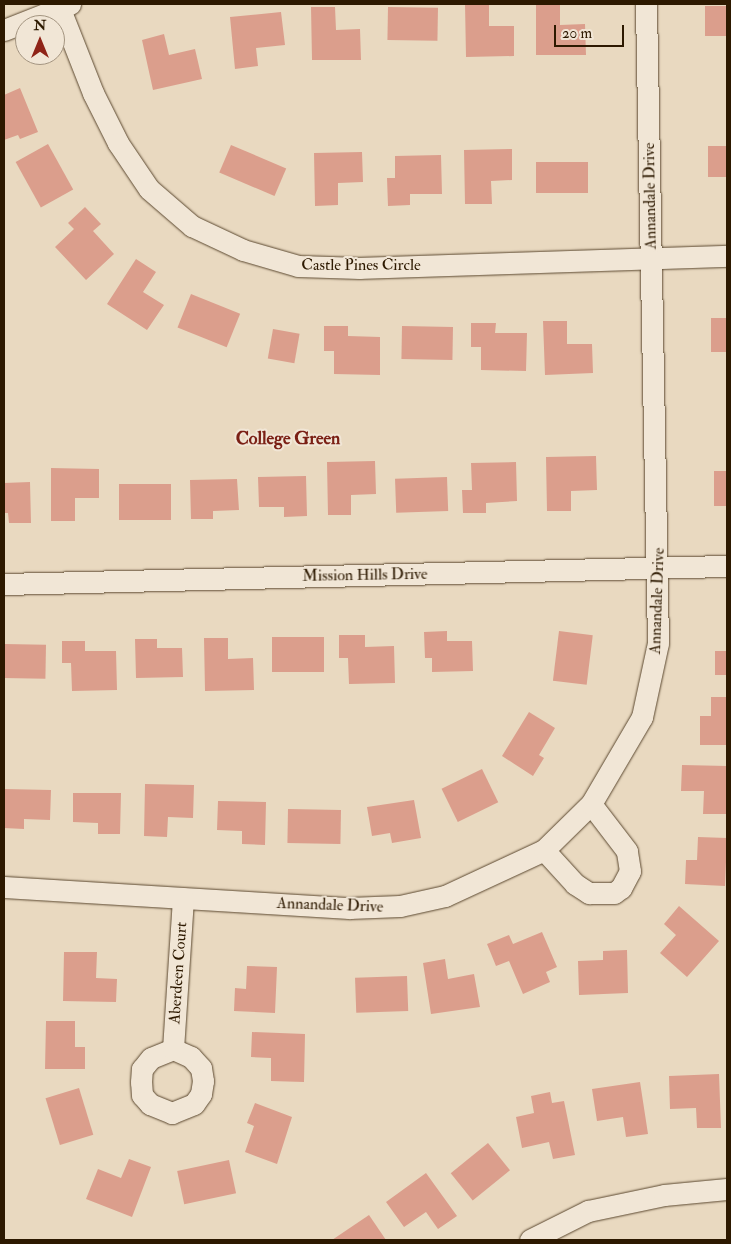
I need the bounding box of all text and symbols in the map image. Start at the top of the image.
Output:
north arrow [15,15,65,65]
scale bar [556,15,626,47]
text: N [34,17,46,34]
text: 20 m [562,24,592,43]
street label: Annandale Drive [639,143,661,249]
street label: Castle Pines Circle [301,255,421,275]
district label: College Green [236,428,340,450]
street label: Annandale Drive [646,547,668,655]
street label: Mission Hills Drive [302,564,428,586]
street label: Annandale Drive [276,894,384,916]
street label: Aberdeen Court [165,921,191,1025]

